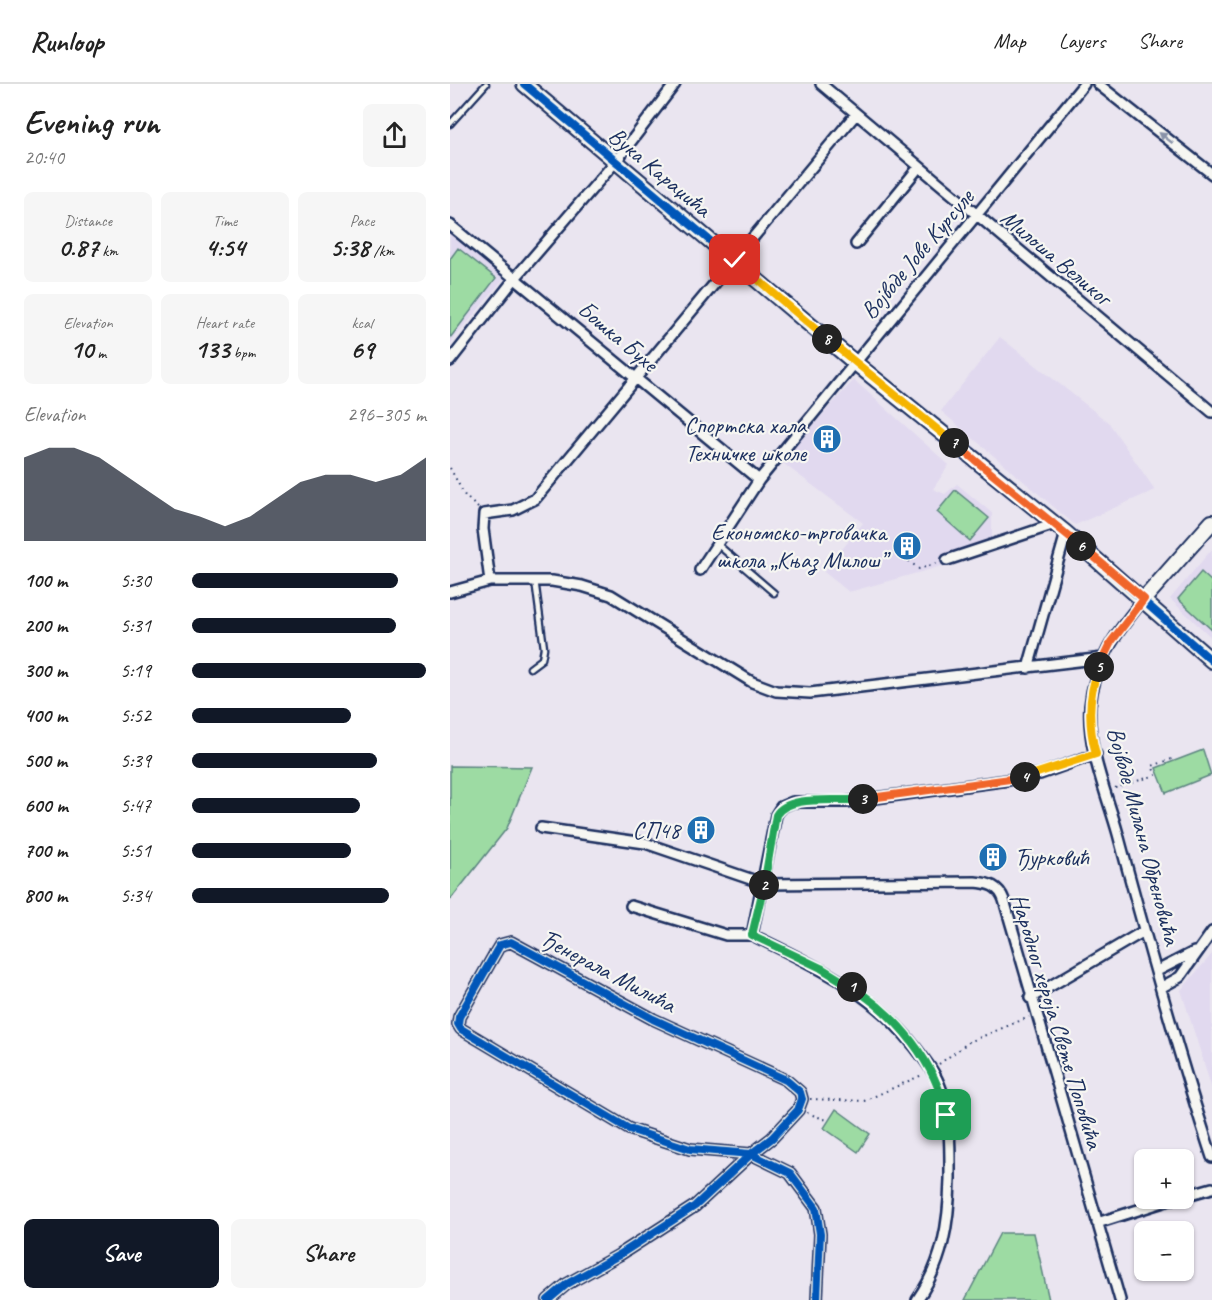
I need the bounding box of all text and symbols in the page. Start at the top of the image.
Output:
text: Runloop [30,24,103,59]
text: Map [993,28,1026,54]
text: Layers [1059,28,1105,54]
text: Share [1138,28,1182,54]
text: Evening run [24,101,159,143]
button: share [363,104,426,167]
street label: Вука Караџића [603,120,719,225]
one-way arrow [1158,131,1174,144]
text: 20:40 [24,145,64,170]
street label: Војводе Јове Курсуле [854,181,981,325]
street label: Милоша Великог [995,202,1120,314]
text: Distance [64,211,112,231]
text: Time [213,211,237,231]
text: Pace [350,211,374,231]
text: 0.87 [58,231,98,264]
text: 4:54 [205,231,245,264]
text: 5:38 [330,231,370,264]
pin [709,234,760,285]
text: km [98,241,118,261]
text: /km [370,241,394,261]
icon: check [718,243,751,276]
street label: Бошка Бухе [572,294,666,380]
text: Elevation [63,313,113,333]
text: Heart rate [196,313,254,333]
text: kcal [351,313,373,333]
pin: 8 [812,324,842,354]
text: 8 [823,329,831,349]
text: 10 [70,333,93,366]
text: 133 [195,333,230,366]
text: 69 [350,333,374,366]
text: m [93,343,106,363]
text: bpm [230,343,255,363]
text: Elevation [24,402,86,427]
text: 296–305 m [347,402,426,427]
place label: Спортска хала Техничке школе [684,410,808,468]
building icon: Спортска хала Техничке школе [811,423,843,455]
pin: 7 [939,428,969,458]
text: 7 [950,433,958,453]
place label: Економско-трговачка школа „Књаз Милош” [711,517,892,576]
building icon: Економско-трговачка школа „Књаз Милош” [891,530,923,562]
pin: 6 [1066,531,1096,561]
text: 6 [1077,536,1085,556]
text: 100 m [24,568,67,593]
text: 5:30 [120,568,151,593]
text: 200 m [24,613,67,638]
text: 5:31 [120,613,151,638]
pin: 5 [1084,652,1114,682]
text: 5 [1096,657,1102,677]
text: 300 m [24,658,67,683]
text: 5:19 [120,658,151,683]
text: 400 m [24,703,67,728]
text: 5:52 [120,703,151,728]
street label: Војводе Милана Обреновића [1101,724,1188,950]
text: 500 m [24,748,67,773]
text: 5:39 [120,748,151,773]
pin: 4 [1010,762,1040,792]
text: 4 [1021,767,1029,787]
pin: 3 [848,784,878,814]
text: 3 [859,789,867,809]
text: 600 m [24,793,68,818]
text: 5:47 [120,793,151,818]
building icon: СП48 [685,814,717,846]
place label: СП48 [632,815,682,845]
text: 700 m [24,838,67,863]
text: 5:51 [120,838,151,863]
building icon: Ђурковић [977,841,1009,873]
place label: Ђурковић [1014,842,1090,872]
pin: 2 [749,870,779,900]
text: 2 [760,875,768,895]
text: 800 m [24,883,67,908]
text: 5:34 [120,883,151,908]
street label: Народног хероја Свете Поповића [1004,890,1111,1154]
street label: Ђенерала Милића [535,923,682,1020]
pin: 1 [837,972,867,1002]
text: 1 [848,977,856,997]
pin [920,1089,971,1140]
icon: arrive [929,1098,962,1131]
map controls [1134,1149,1194,1281]
button: + [1134,1149,1194,1209]
button: Save [24,1219,219,1288]
button: Share [231,1219,426,1288]
button: − [1134,1221,1194,1281]

